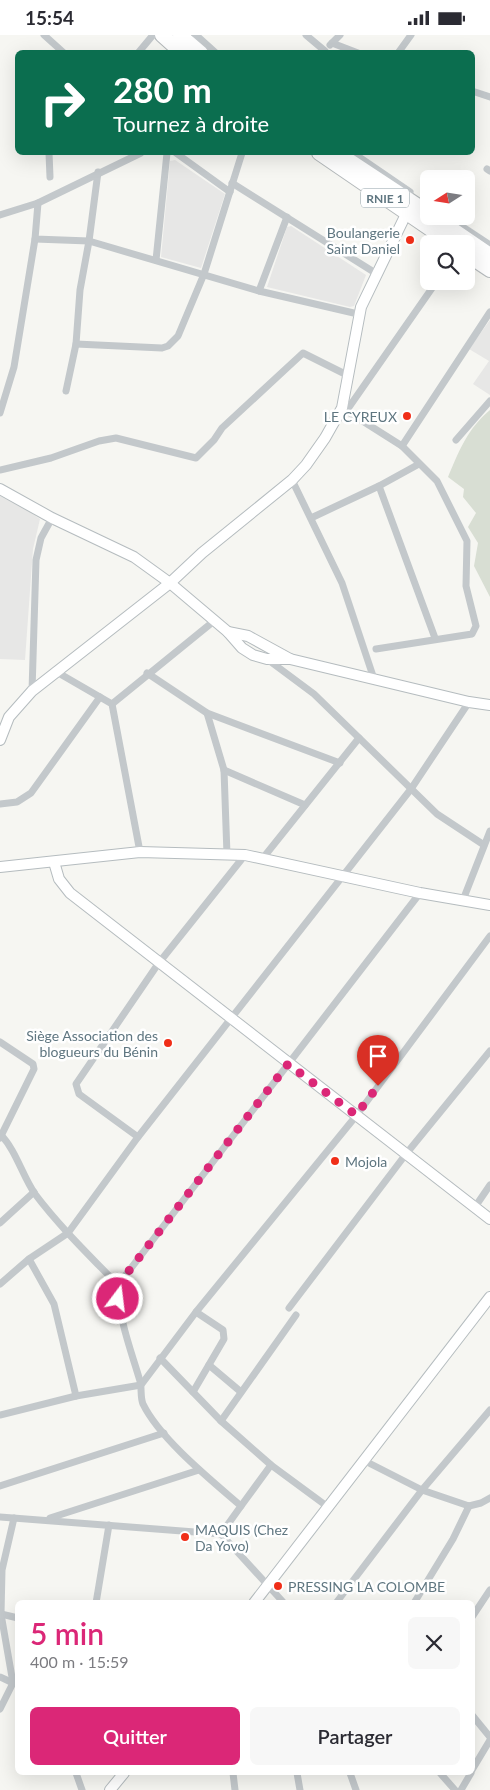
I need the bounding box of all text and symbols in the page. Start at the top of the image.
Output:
text: 15:54 [25,6,74,29]
text: 280 m [113,68,212,110]
icon: right [30,70,95,135]
text: Tournez à droite [113,110,269,137]
north arrow [420,170,475,225]
map controls [420,170,475,290]
road number: RNIE 1 [361,189,409,207]
place label: Boulangerie Saint Daniel [327,224,400,257]
marker: Boulangerie Saint Daniel [404,234,416,246]
button: search [420,235,475,290]
place label: LE CYREUX [324,408,397,425]
marker: LE CYREUX [401,410,413,422]
place label: Siège Association des blogueurs du Bénin [26,1027,158,1060]
pin [357,1035,399,1086]
marker: Siège Association des blogueurs du Bénin [162,1037,174,1049]
icon: arrive [364,1042,392,1070]
place label: Mojola [345,1153,387,1170]
marker: Mojola [329,1155,341,1167]
position arrow [91,1272,143,1324]
place label: MAQUIS (Chez Da Yovo) [195,1521,288,1554]
marker: MAQUIS (Chez Da Yovo) [179,1531,191,1543]
place label: PRESSING LA COLOMBE [288,1578,445,1595]
marker: PRESSING LA COLOMBE [272,1580,284,1592]
text: 5 min [30,1615,104,1651]
button: close [408,1617,460,1669]
text: 400 m · 15:59 [30,1652,129,1671]
button: Quitter [30,1707,240,1765]
button: Partager [250,1707,460,1765]

